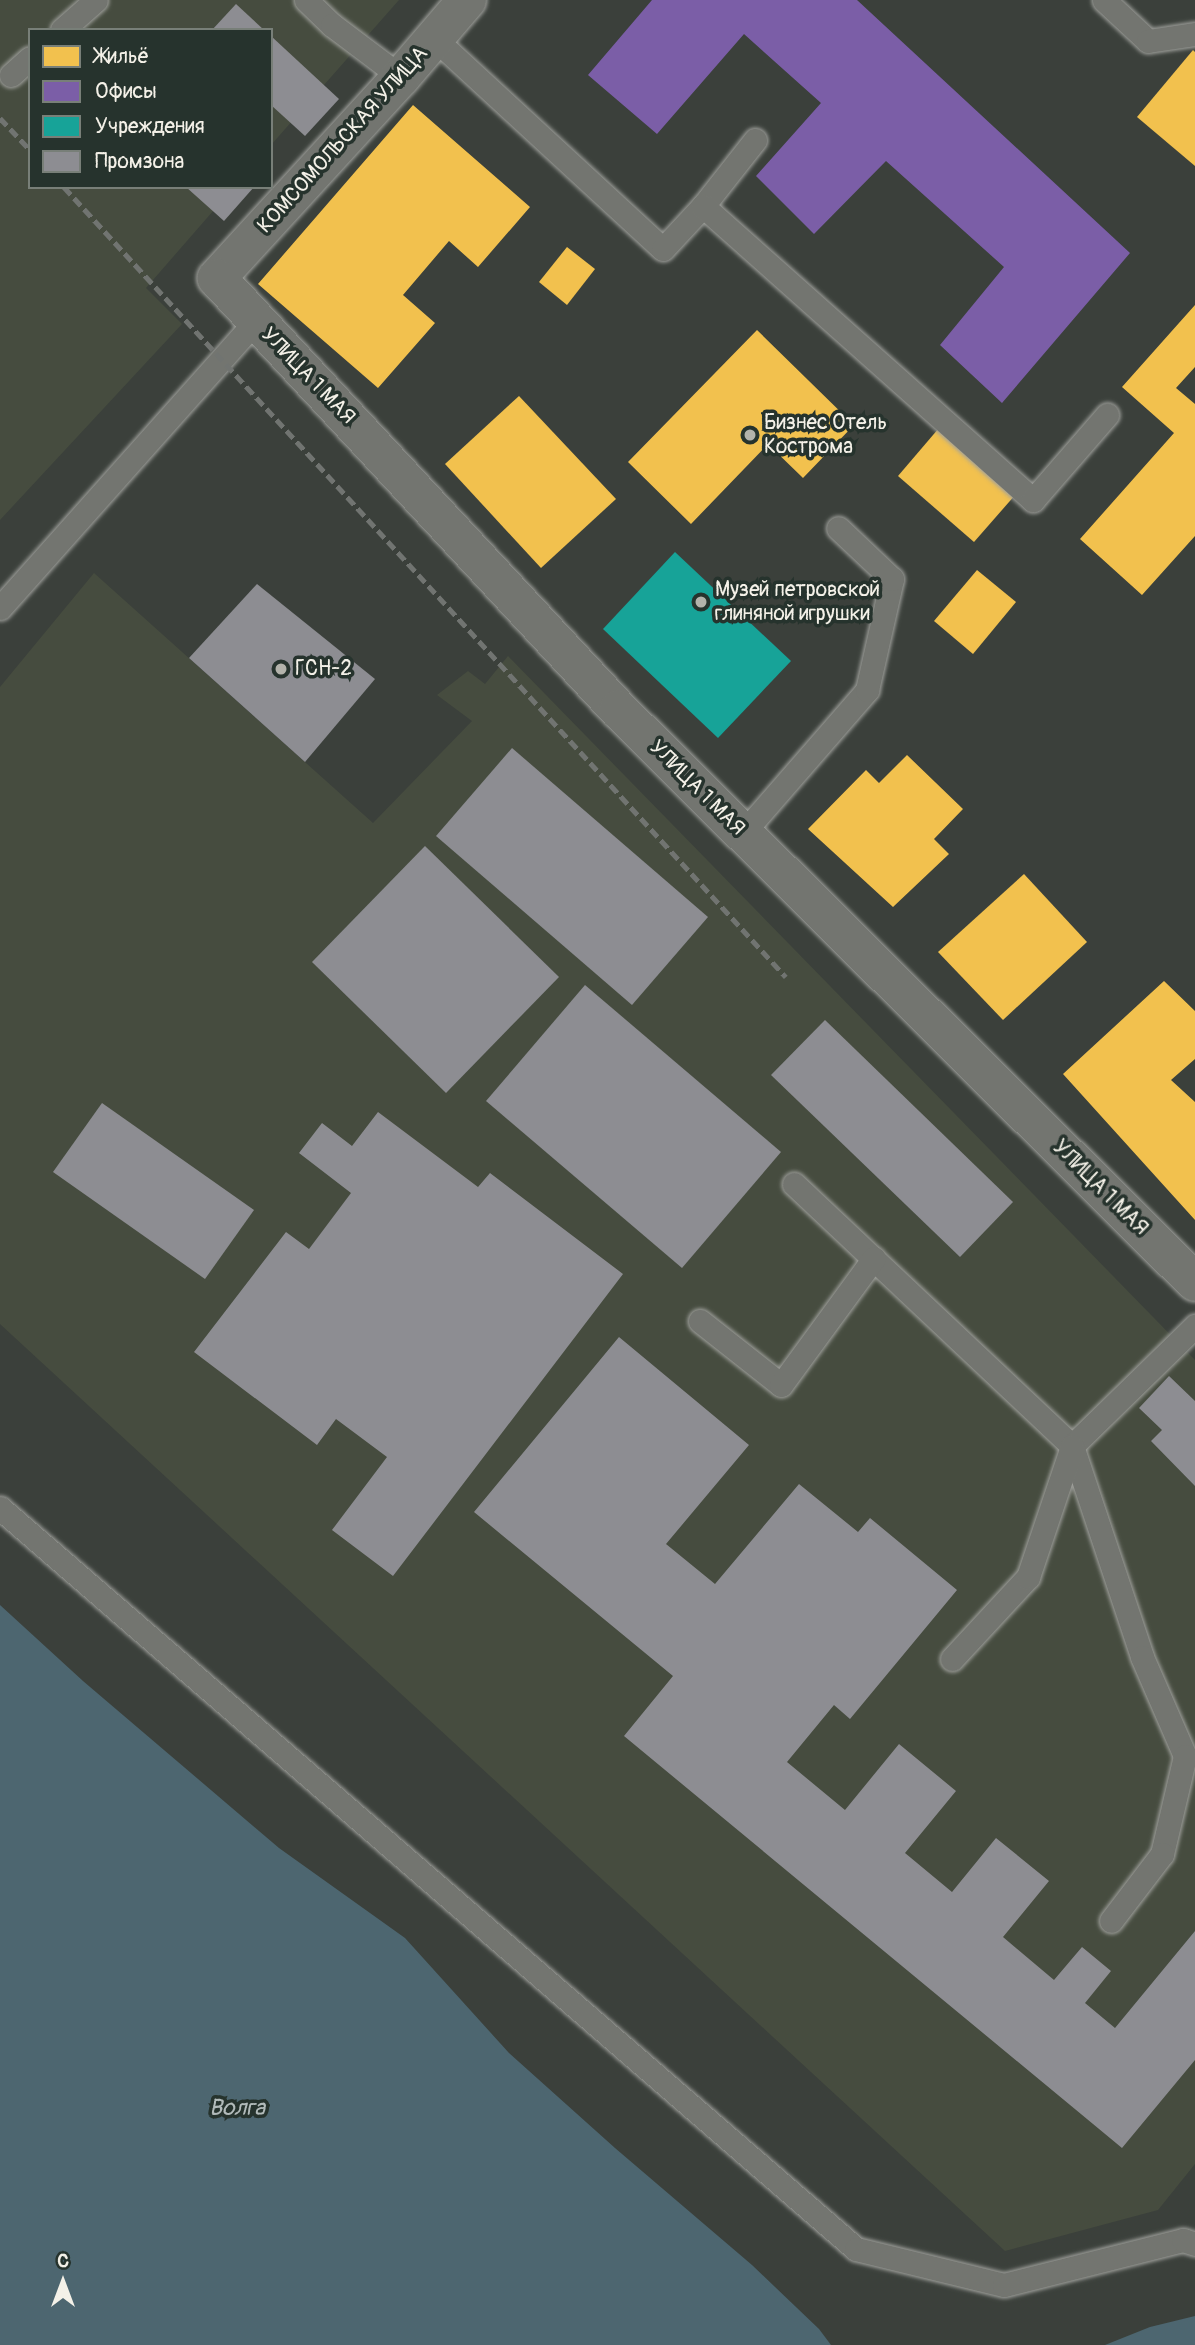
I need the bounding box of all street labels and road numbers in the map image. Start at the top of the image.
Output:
street label: КОМСОМОЛЬСКАЯ УЛИЦА [253,42,433,238]
street label: УЛИЦА 1 МАЯ [256,322,360,430]
street label: УЛИЦА 1 МАЯ [644,735,750,841]
street label: УЛИЦА 1 МАЯ [1047,1135,1153,1241]

